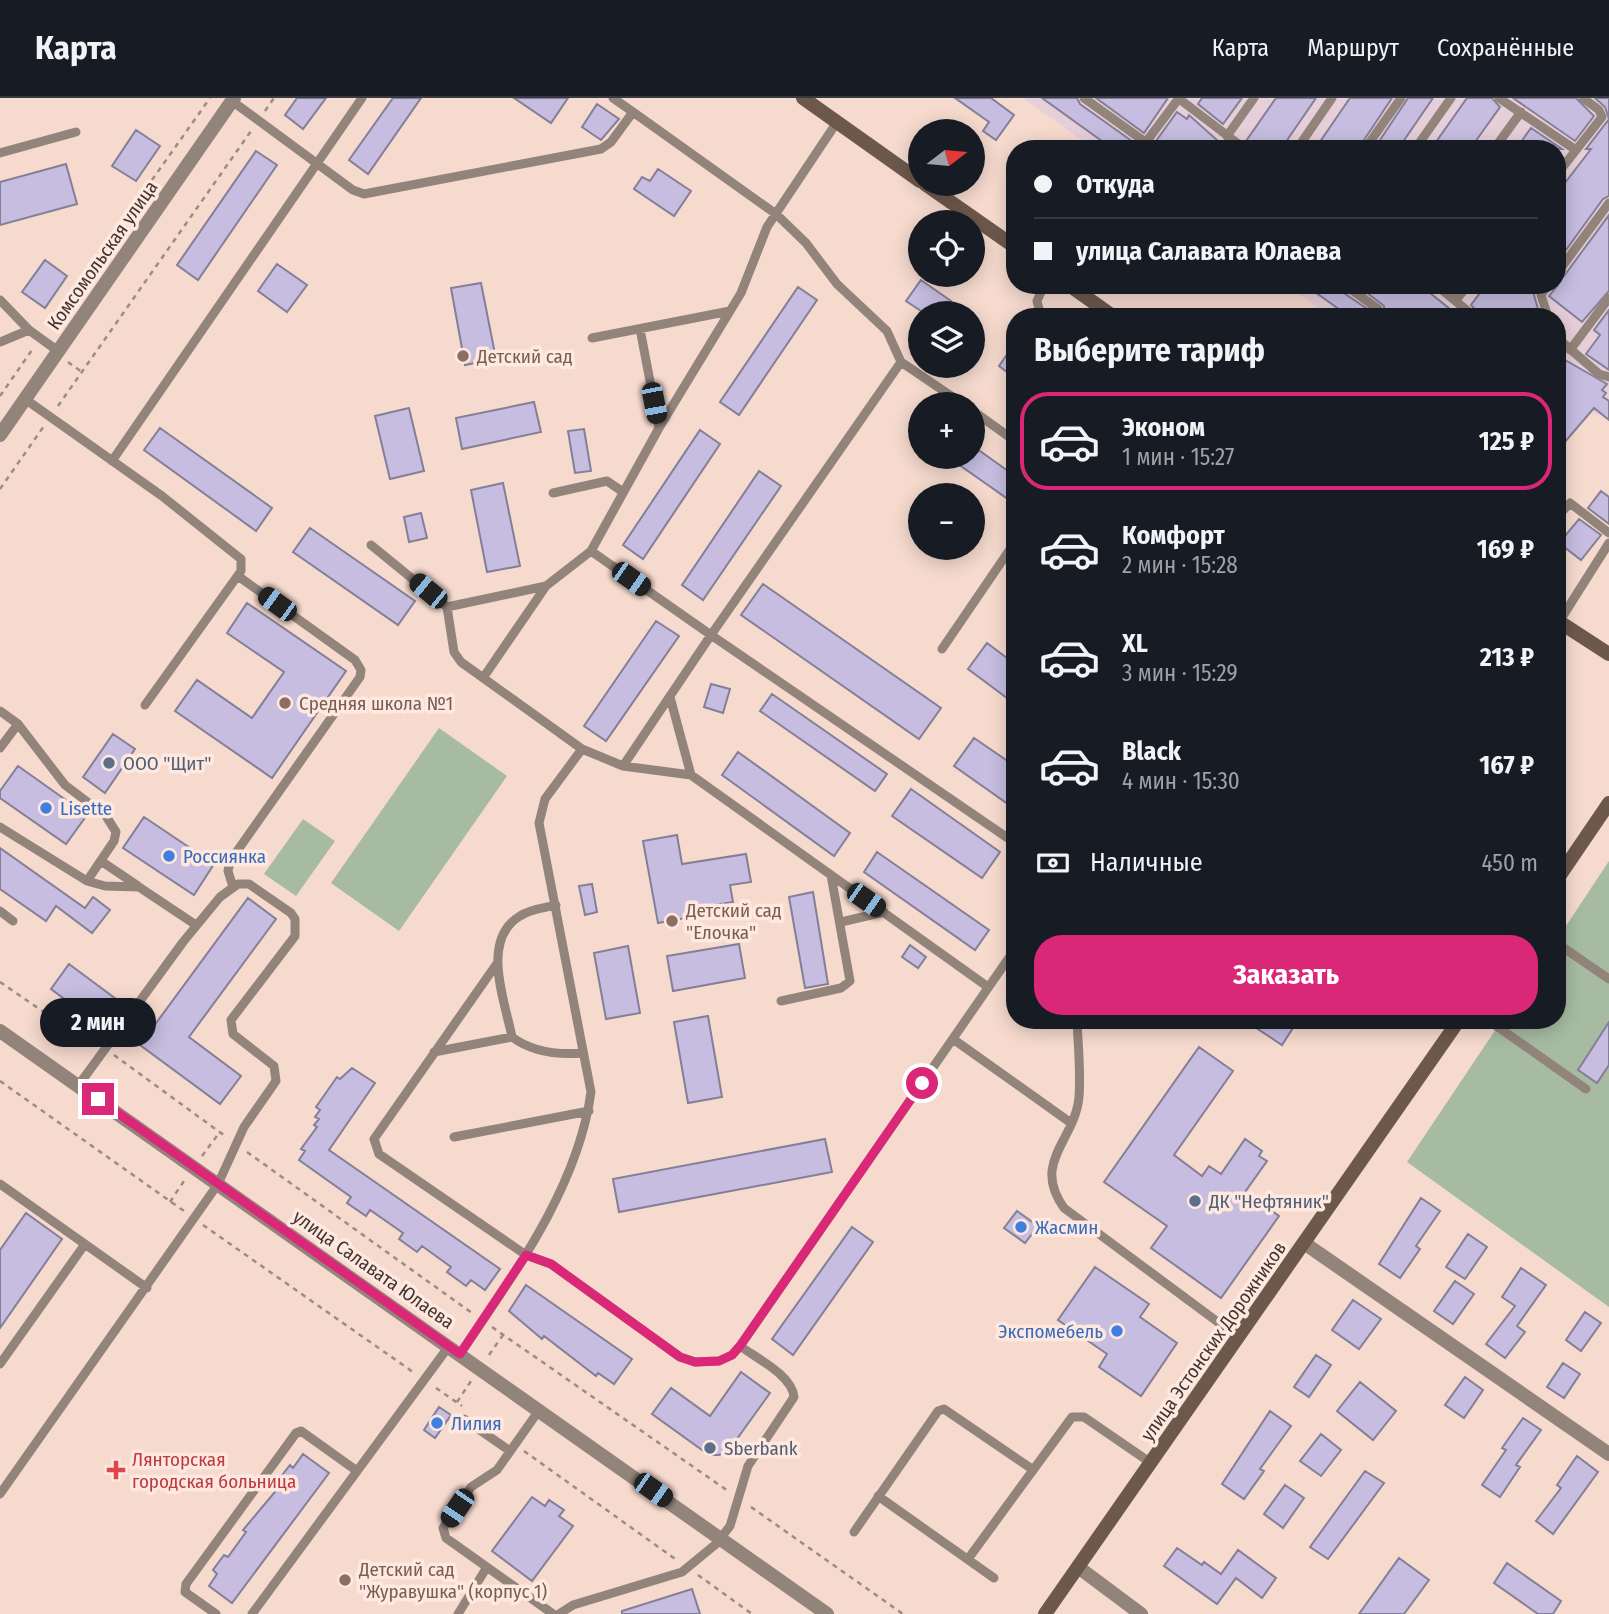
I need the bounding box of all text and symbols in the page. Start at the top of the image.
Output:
text: Карта [35,28,117,68]
text: Карта [1212,34,1269,62]
text: Маршрут [1307,34,1399,62]
text: Сохранённые [1437,34,1574,62]
north arrow [908,119,985,196]
map controls [908,119,985,560]
text: Откуда [1076,169,1155,200]
street label: Комсомольская улица [42,176,162,334]
button: locate [908,210,985,287]
text: улица Салавата Юлаева [1076,236,1341,267]
button: layers [908,301,985,378]
text: Выберите тариф [1034,331,1265,369]
place label: Детский сад [476,345,573,368]
marker: Детский сад [455,348,471,364]
car [640,380,669,426]
button: + [908,392,985,469]
icon: car [1038,410,1101,473]
text: Эконом [1122,412,1205,443]
text: 125 ₽ [1479,426,1534,457]
text: 1 мин · 15:27 [1122,443,1234,471]
button: − [908,483,985,560]
icon: car [1038,518,1101,581]
text: Комфорт [1122,520,1225,551]
text: 169 ₽ [1477,534,1534,565]
text: 2 мин · 15:28 [1122,551,1238,579]
car [608,558,655,600]
car [406,570,451,612]
car [254,583,301,625]
icon: car [1038,626,1101,689]
text: XL [1122,628,1148,659]
text: 213 ₽ [1480,642,1534,673]
text: 3 мин · 15:29 [1122,659,1238,687]
place label: Средняя школа №1 [299,692,453,715]
marker: Средняя школа №1 [277,695,293,711]
icon: car [1038,734,1101,797]
text: Black [1122,736,1181,767]
text: 167 ₽ [1479,750,1534,781]
place label: ООО "Щит" [123,752,212,775]
marker: ООО "Щит" [101,755,117,771]
text: 4 мин · 15:30 [1122,767,1240,795]
place label: Lisette [60,797,112,820]
marker: Lisette [38,800,54,816]
icon: cash [1034,844,1072,882]
place label: Россиянка [183,845,266,868]
text: Наличные [1090,847,1203,878]
marker: Россиянка [161,848,177,864]
text: 450 m [1481,849,1538,877]
car [843,879,890,921]
place label: Детский сад "Елочка" [685,899,782,944]
marker: Детский сад "Елочка" [664,913,680,929]
button: Заказать [1034,935,1538,1015]
callout: 2 мин [40,998,156,1046]
text: 2 мин [71,1008,125,1036]
route start [906,1067,938,1099]
route end [82,1083,114,1115]
place label: ДК "Нефтяник" [1208,1190,1329,1213]
marker: ДК "Нефтяник" [1187,1193,1203,1209]
street label: улица Салавата Юлаева [289,1205,459,1334]
place label: Жасмин [1035,1216,1098,1239]
marker: Жасмин [1013,1219,1029,1235]
street label: улица Эстонских Дорожников [1136,1237,1291,1445]
place label: Экспомебель [998,1320,1103,1343]
marker: Экспомебель [1109,1323,1125,1339]
place label: Лилия [451,1412,502,1435]
marker: Лилия [429,1415,445,1431]
place label: Sberbank [724,1437,798,1460]
marker: Sberbank [702,1440,718,1456]
place label: Лянторская городская больница [132,1448,296,1493]
marker: Лянторская городская больница [106,1460,126,1480]
car [630,1469,677,1511]
car [437,1485,478,1531]
place label: Детский сад "Журавушка" (корпус 1) [358,1558,547,1603]
marker: Детский сад "Журавушка" (корпус 1) [337,1572,353,1588]

